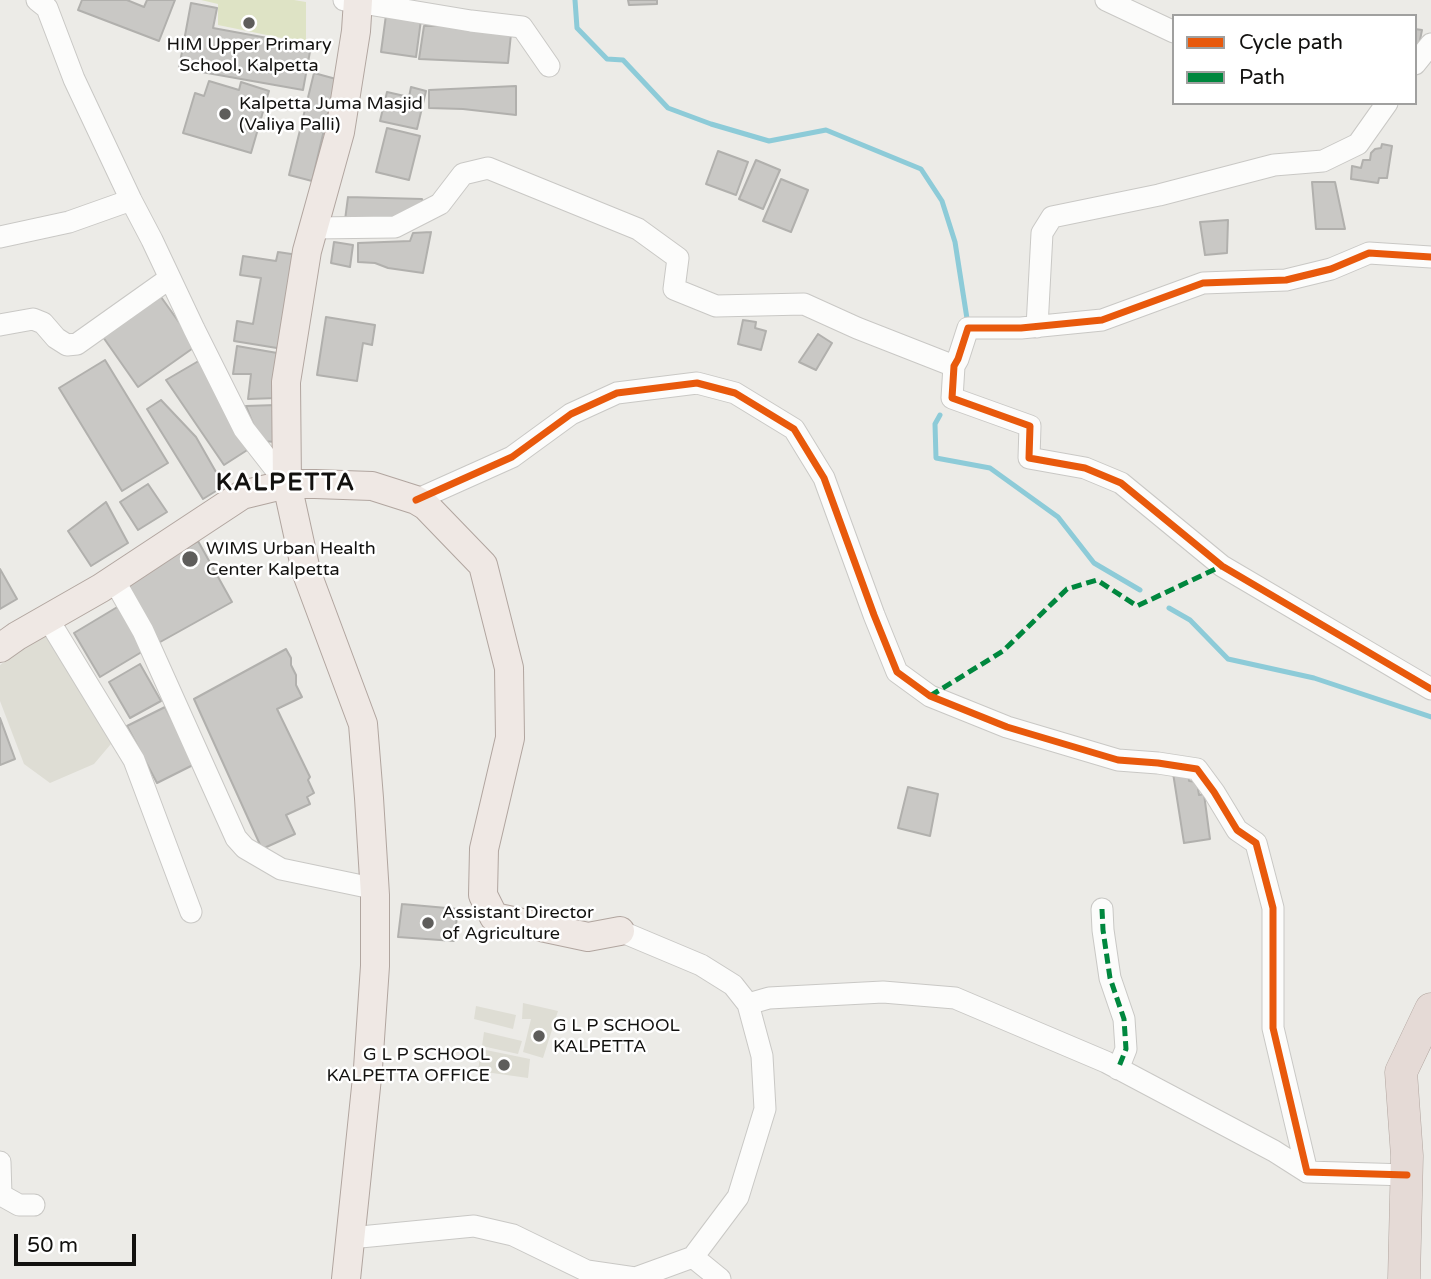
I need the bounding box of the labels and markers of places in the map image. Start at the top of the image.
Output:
marker: HIM Upper Primary School, Kalpetta [241,15,257,31]
place label: HIM Upper Primary School, Kalpetta [166,34,332,76]
place label: Kalpetta Juma Masjid (Valiya Palli) [239,93,423,136]
marker: Kalpetta Juma Masjid (Valiya Palli) [217,106,233,122]
place label: WIMS Urban Health Center Kalpetta [206,538,376,580]
marker: WIMS Urban Health Center Kalpetta [180,549,200,569]
place label: Assistant Director of Agriculture [442,902,594,944]
marker: Assistant Director of Agriculture [420,915,436,931]
place label: G L P SCHOOL KALPETTA [553,1015,680,1058]
marker: G L P SCHOOL KALPETTA [531,1028,547,1044]
place label: G L P SCHOOL KALPETTA OFFICE [326,1044,490,1086]
marker: G L P SCHOOL KALPETTA OFFICE [496,1057,512,1073]

